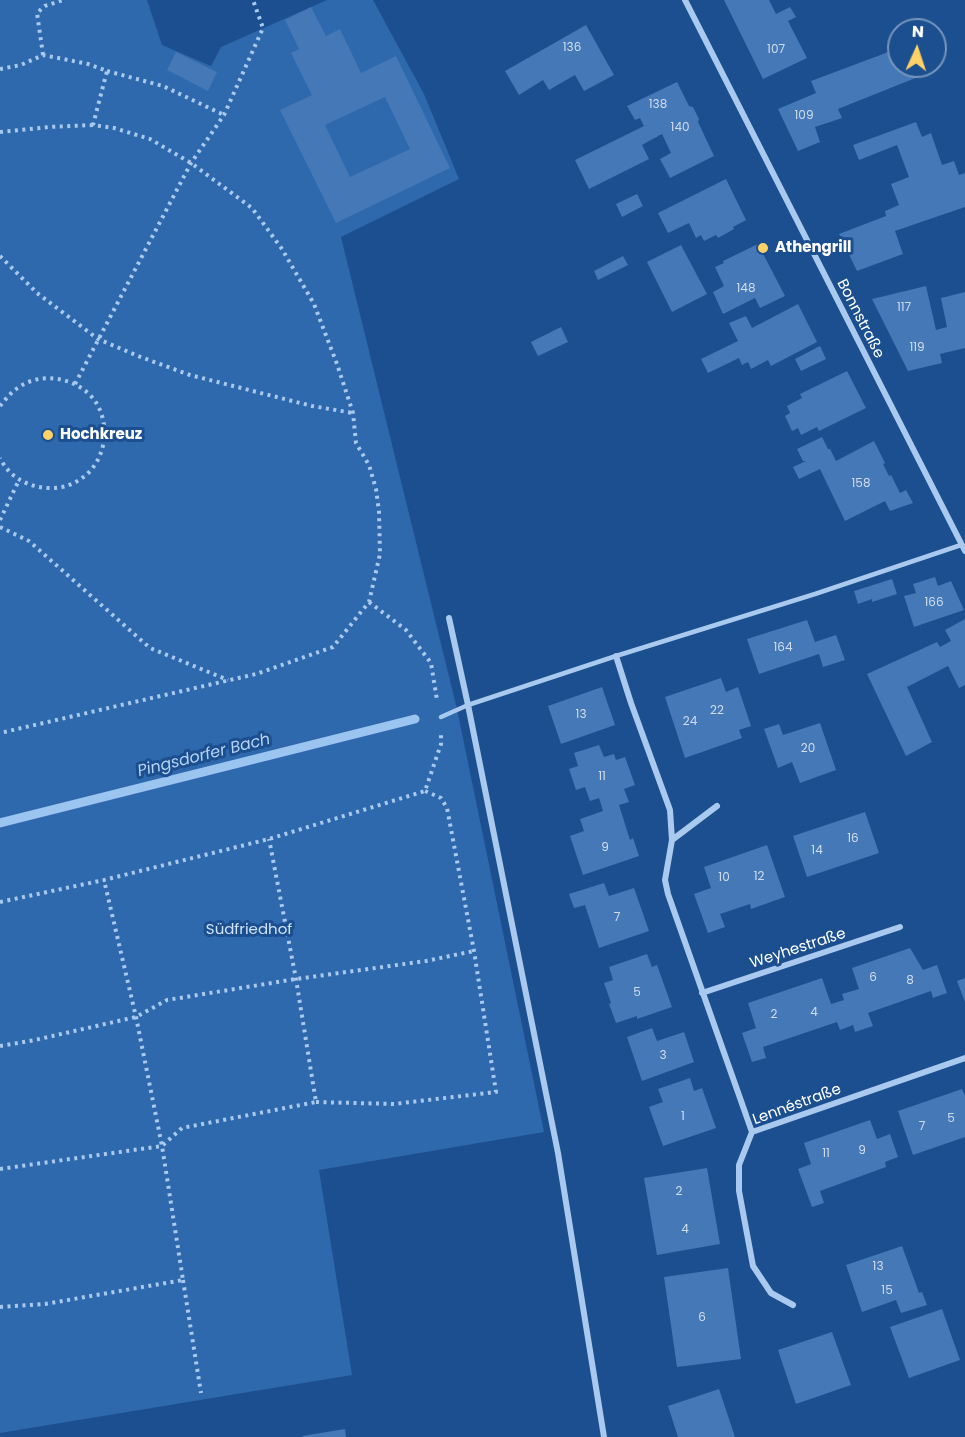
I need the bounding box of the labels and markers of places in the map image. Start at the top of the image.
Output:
place label: Athengrill [775,239,851,257]
marker: Athengrill [756,241,770,255]
place label: Hochkreuz [60,426,142,444]
marker: Hochkreuz [41,428,55,442]

